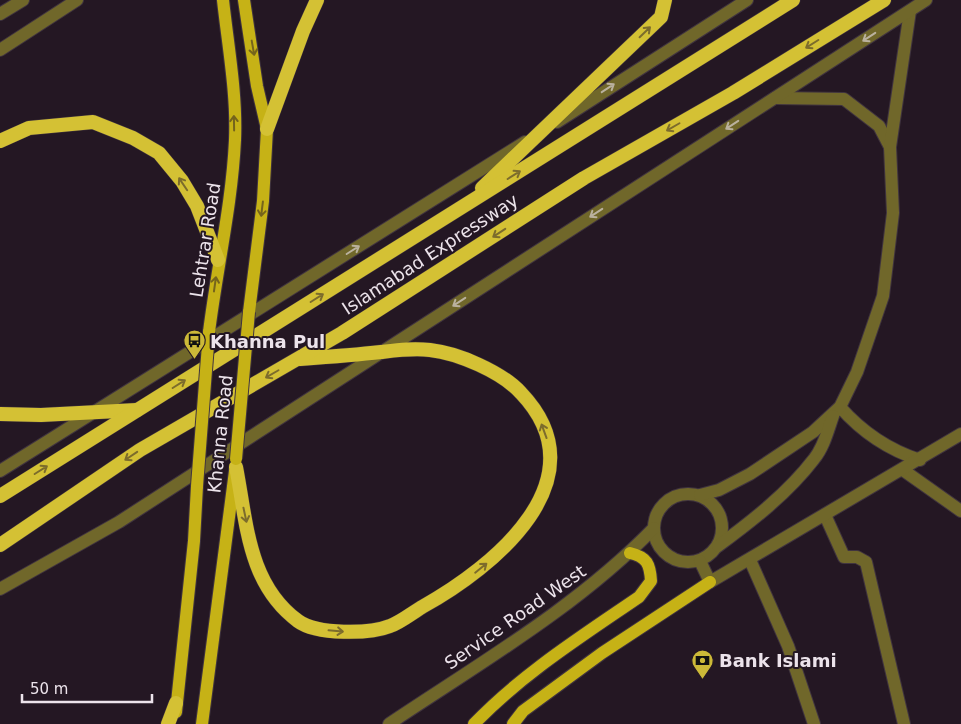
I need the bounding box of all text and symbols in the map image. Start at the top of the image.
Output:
one-way arrow [639,26,652,38]
one-way arrow [862,32,876,42]
one-way arrow [806,39,820,49]
one-way arrow [248,40,258,56]
one-way arrow [601,83,615,93]
one-way arrow [230,115,239,131]
one-way arrow [725,120,739,130]
one-way arrow [666,123,681,133]
one-way arrow [507,170,521,180]
one-way arrow [178,177,188,191]
street label: Lehtrar Road [186,181,224,299]
street label: Islamabad Expressway [338,189,522,319]
one-way arrow [257,201,267,217]
one-way arrow [589,209,603,219]
one-way arrow [492,228,506,238]
one-way arrow [346,245,360,256]
one-way arrow [210,276,220,292]
one-way arrow [310,293,324,304]
one-way arrow [453,297,467,307]
bus stop icon: Khanna Pul [182,329,206,360]
place label: Khanna Pul [210,331,325,352]
one-way arrow [265,369,279,379]
street label: Khanna Road [203,374,237,494]
one-way arrow [172,379,186,389]
one-way arrow [539,424,548,439]
one-way arrow [125,451,139,461]
one-way arrow [34,465,48,475]
one-way arrow [241,506,250,522]
street label: Service Road West [440,560,590,674]
one-way arrow [474,563,487,574]
one-way arrow [328,626,344,635]
bank icon: Bank Islami [691,648,715,679]
place label: Bank Islami [719,650,837,671]
scale bar [22,672,152,704]
text: 50 m [30,680,68,698]

